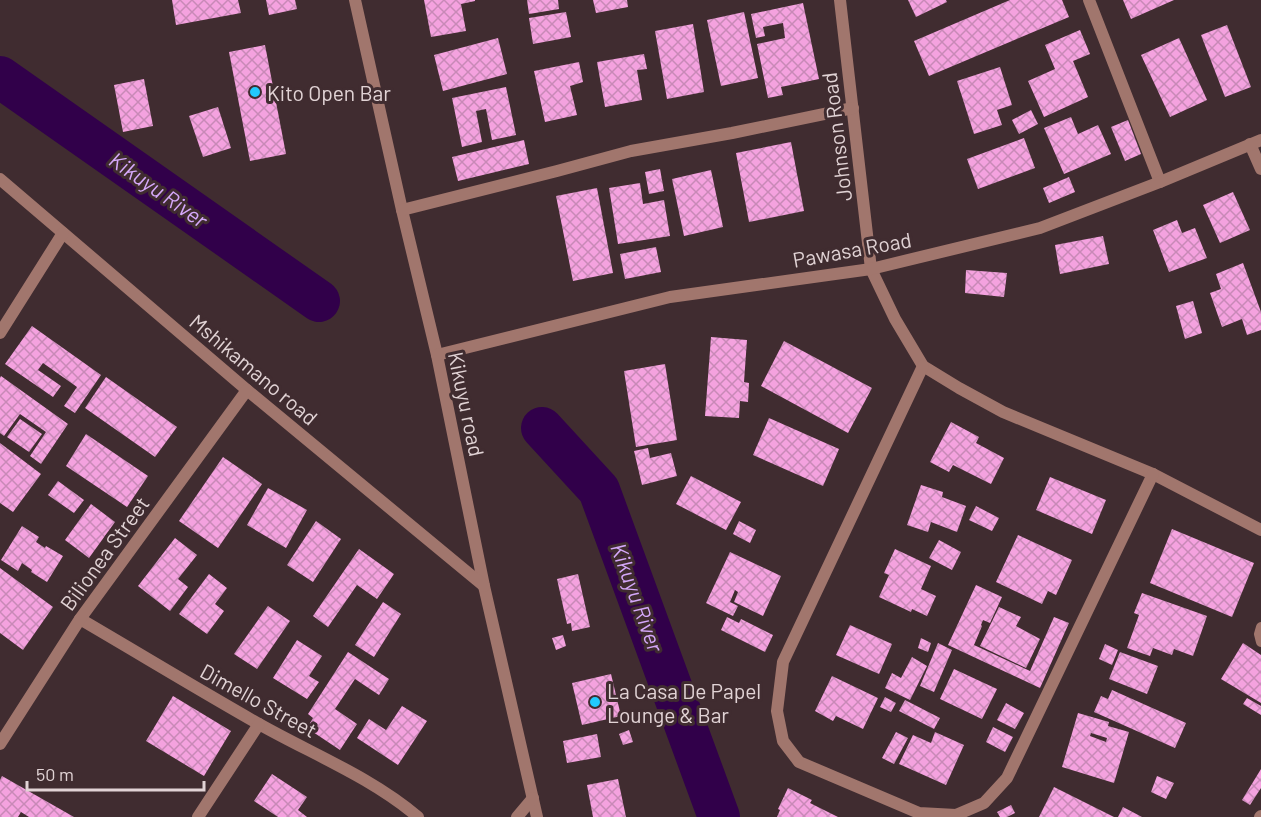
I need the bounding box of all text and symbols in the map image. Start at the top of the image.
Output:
street label: Johnson Road [816,71,856,203]
place label: Kito Open Bar [267,80,391,105]
marker: Kito Open Bar [248,85,262,99]
water label: Kikuyu River [105,146,214,233]
street label: Pawasa Road [791,226,913,272]
street label: Mshikamano road [185,308,323,430]
street label: Kikuyu road [444,349,490,459]
street label: Bilionea Street [54,491,154,615]
water label: Kikuyu River [606,539,670,656]
street label: Dimello Street [196,658,322,742]
place label: La Casa De Papel Lounge & Bar [607,678,761,727]
marker: La Casa De Papel Lounge & Bar [588,695,602,709]
scale bar [27,754,204,792]
text: 50 m [36,763,74,785]

